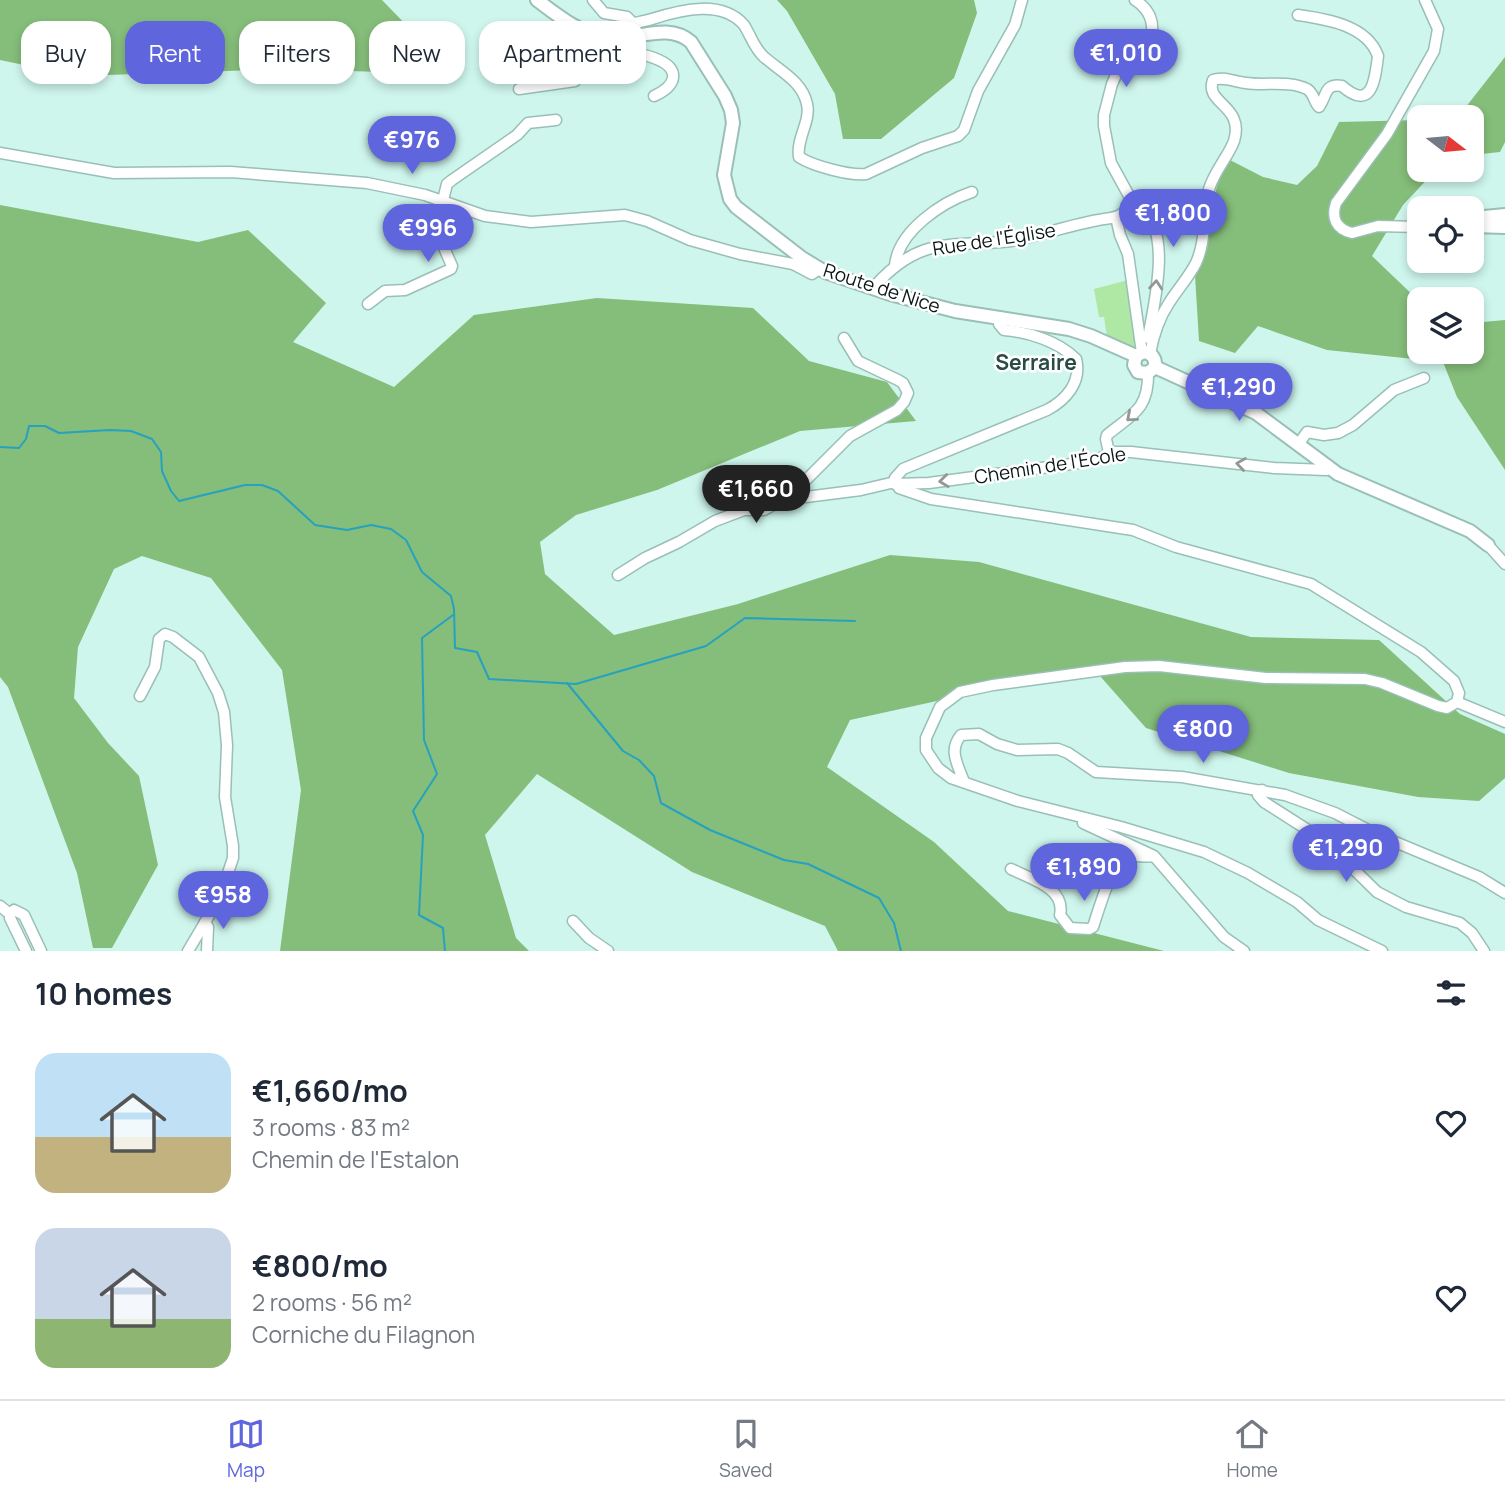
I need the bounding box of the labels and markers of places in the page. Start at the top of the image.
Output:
pin: €1,010 [1069,29,1183,89]
pin: €976 [371,116,453,176]
pin: €1,800 [1116,190,1230,249]
pin: €996 [387,204,469,264]
pin: €1,290 [1182,364,1296,423]
pin: €1,660 [699,466,813,525]
pin: €800 [1162,706,1244,765]
pin: €1,290 [1289,824,1403,884]
pin: €1,890 [1027,844,1141,903]
pin: €958 [182,872,264,931]

